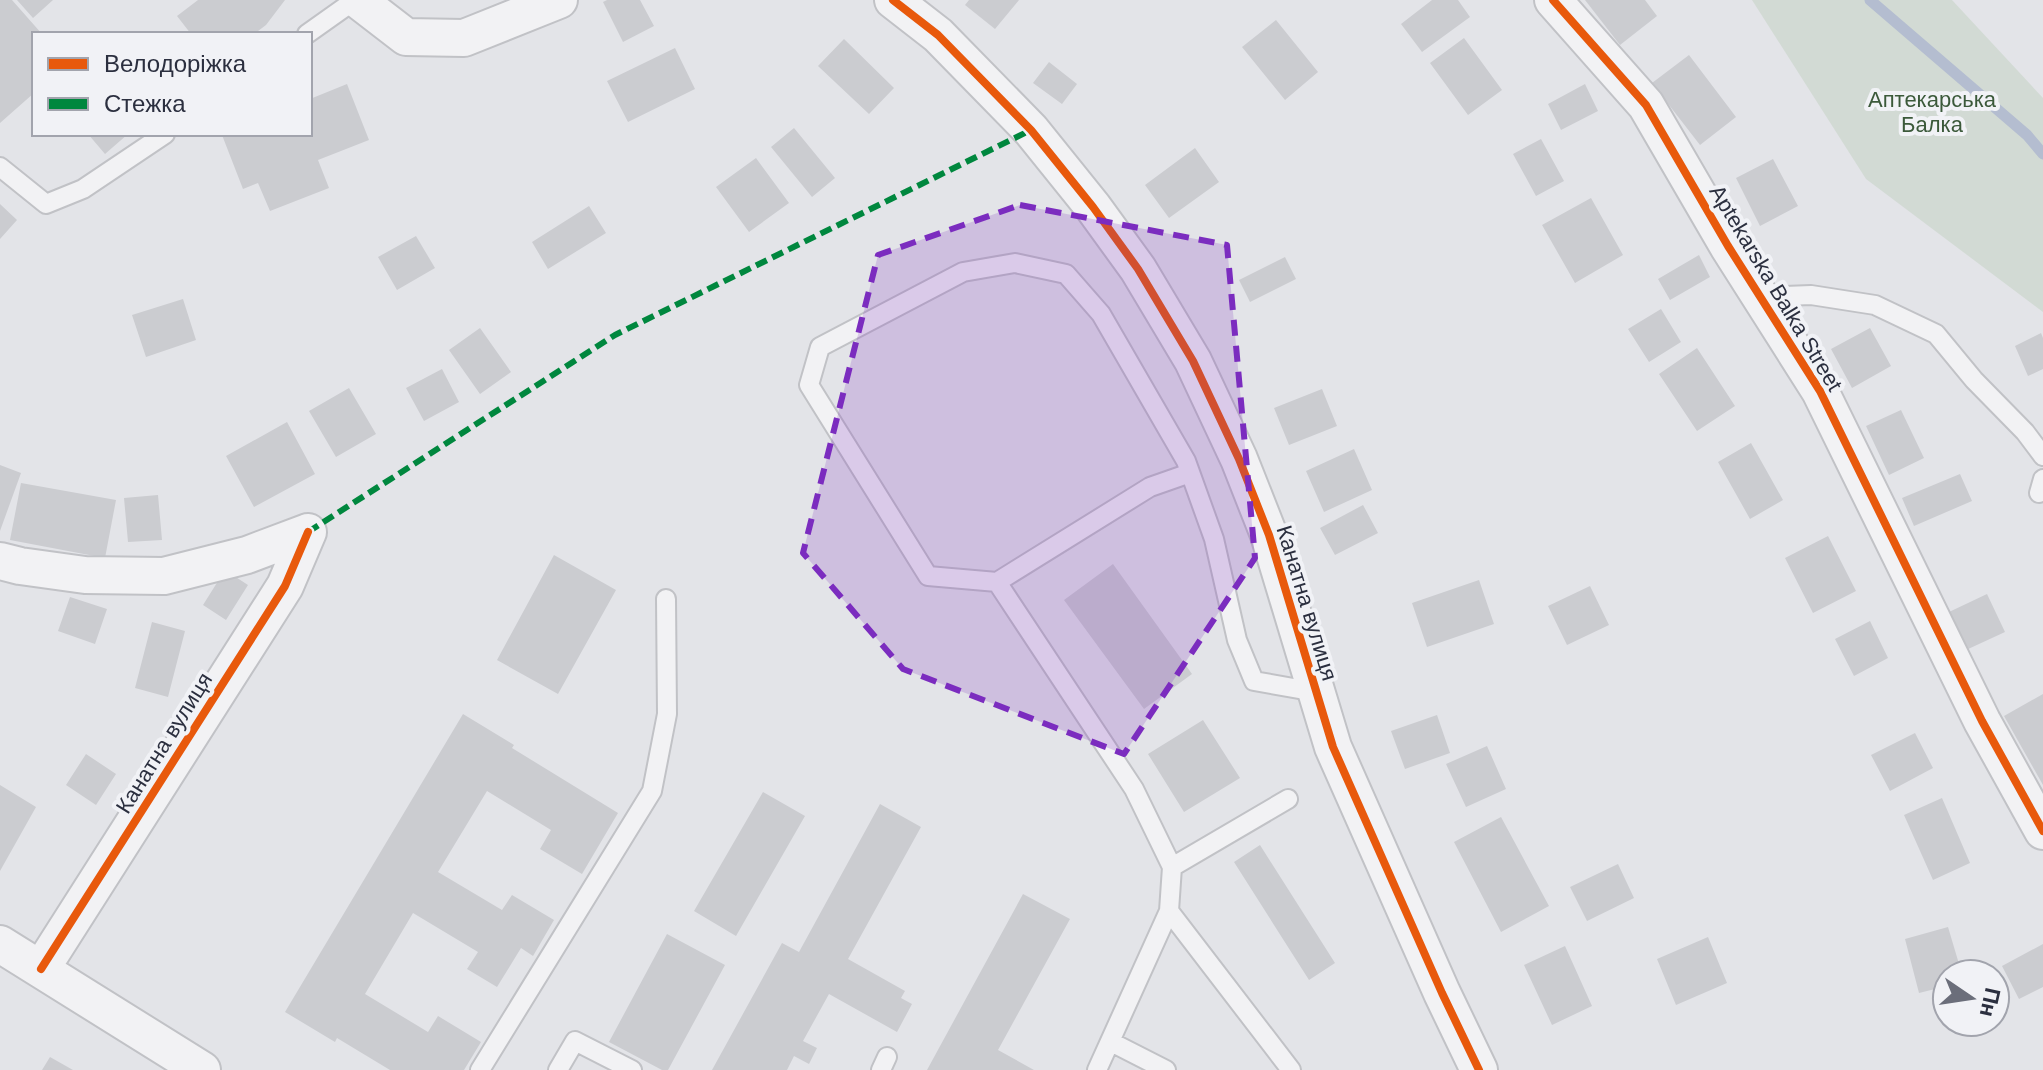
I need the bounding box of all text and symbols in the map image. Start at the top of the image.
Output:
legend [32,32,312,136]
text: Велодоріжка [104,50,247,77]
park label: Аптекарська Балка [1868,87,1997,137]
text: Стежка [104,90,186,117]
street label: Aptekarska Balka Street [1705,180,1847,396]
street label: Канатна вулиця [1272,522,1342,684]
street label: Канатна вулиця [111,668,217,818]
north arrow [1931,958,2011,1038]
text: Пн [1975,985,2005,1019]

